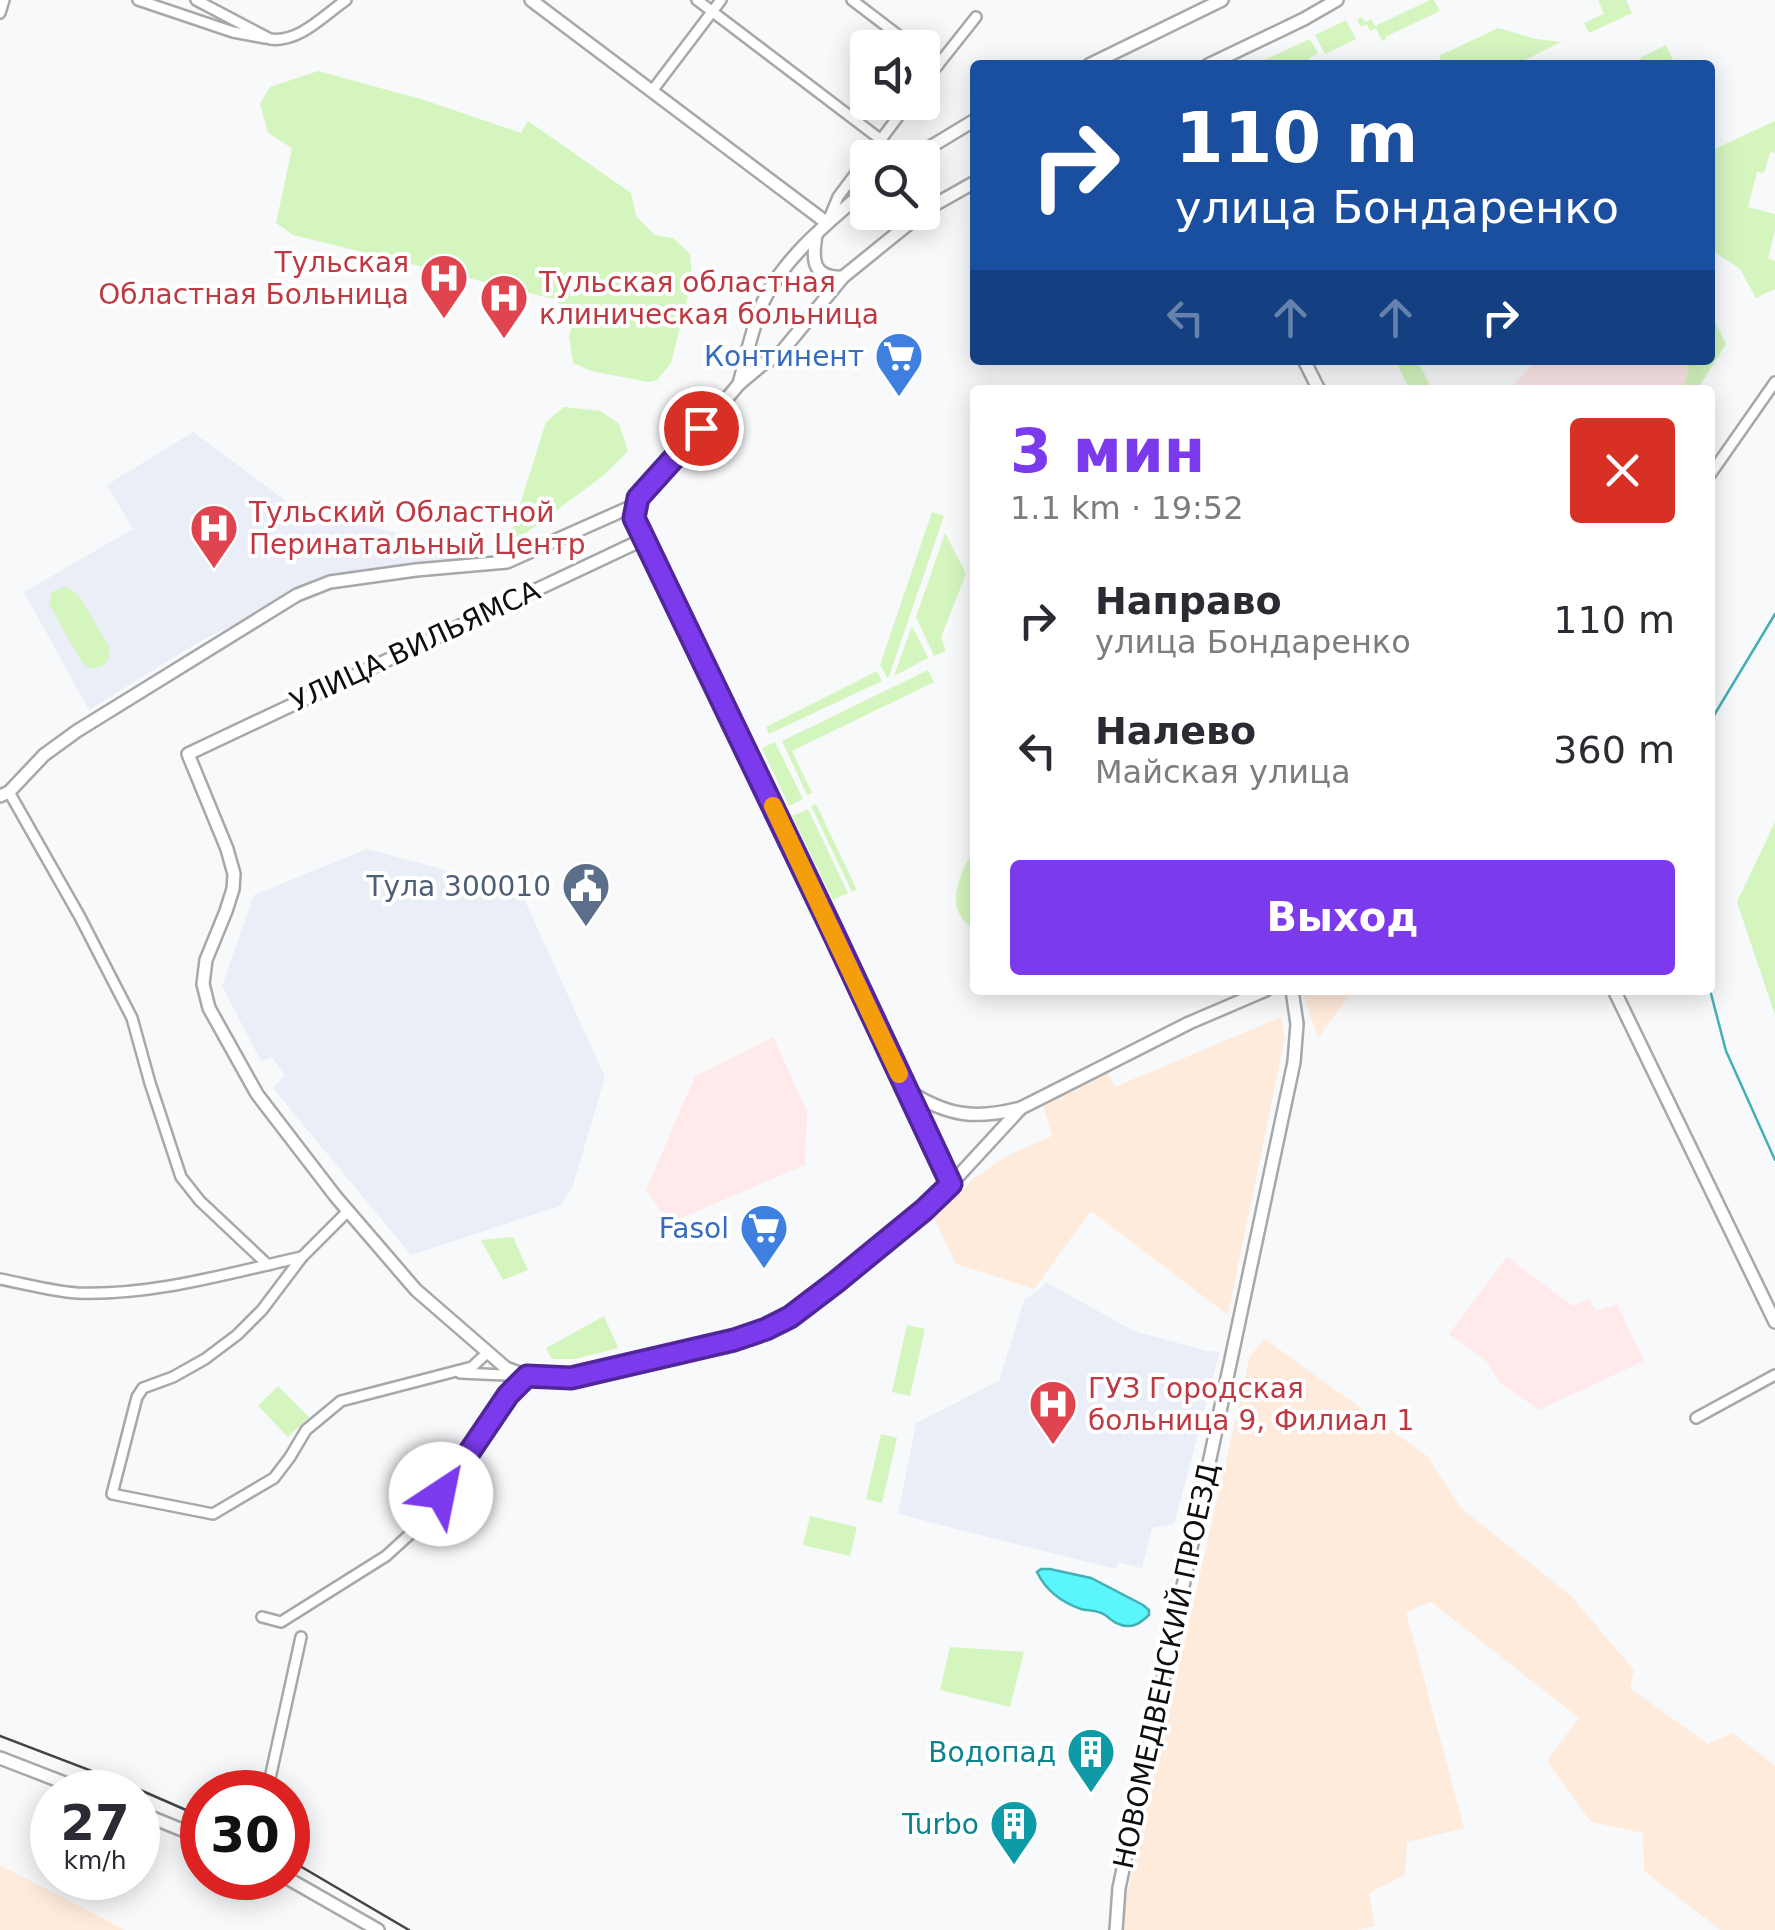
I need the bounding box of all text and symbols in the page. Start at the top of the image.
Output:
map controls [850,30,940,230]
button: sound [850,30,940,120]
text: 110 m [1175,97,1418,179]
icon: right [1010,100,1140,230]
button: search [850,140,940,230]
text: улица Бондаренко [1175,181,1619,234]
place label: Тульская Областная Больница [98,246,409,311]
hospital icon: Тульская Областная Больница [418,252,470,320]
place label: Тульская областная клиническая больница [538,266,879,331]
hospital icon: Тульская областная клиническая больница [478,272,530,340]
icon: left [1158,290,1213,345]
icon: ahead [1263,290,1318,345]
icon: ahead [1368,290,1423,345]
icon: right [1473,290,1528,345]
supermarket icon: Континент [873,330,925,398]
place label: Континент [704,340,864,373]
pin [659,386,744,471]
icon: arrive [674,401,729,456]
text: 3 мин [1010,416,1205,486]
button: close [1570,418,1675,523]
text: 1.1 km · 19:52 [1010,489,1244,527]
place label: Тульский Областной Перинатальный Центр [248,496,585,561]
hospital icon: Тульский Областной Перинатальный Центр [188,502,240,570]
street label: УЛИЦА ВИЛЬЯМСА [285,574,545,718]
text: Направо [1095,579,1282,623]
icon: right [1010,593,1065,648]
text: 110 m [1553,598,1675,642]
text: улица Бондаренко [1095,623,1411,661]
text: Налево [1095,709,1256,753]
icon: left [1010,723,1065,778]
text: 360 m [1553,728,1675,772]
text: Майская улица [1095,753,1351,791]
public building icon: Тула 300010 [560,860,612,928]
button: Выход [1010,860,1675,975]
place label: Тула 300010 [365,870,551,903]
supermarket icon: Fasol [738,1202,790,1270]
place label: Fasol [659,1212,729,1245]
place label: ГУЗ Городская больница 9, Филиал 1 [1088,1372,1414,1437]
hospital icon: ГУЗ Городская больница 9, Филиал 1 [1027,1378,1079,1446]
position arrow [389,1442,493,1546]
street label: НОВОМЕДВЕНСКИЙ ПРОЕЗД [1106,1460,1225,1872]
building icon: Водопад [1065,1726,1117,1794]
place label: Водопад [928,1736,1056,1769]
speed limit sign: 30 [180,1770,310,1900]
text: 27 [60,1794,130,1852]
building icon: Turbo [988,1798,1040,1866]
place label: Turbo [901,1808,979,1841]
text: km/h [63,1846,127,1875]

